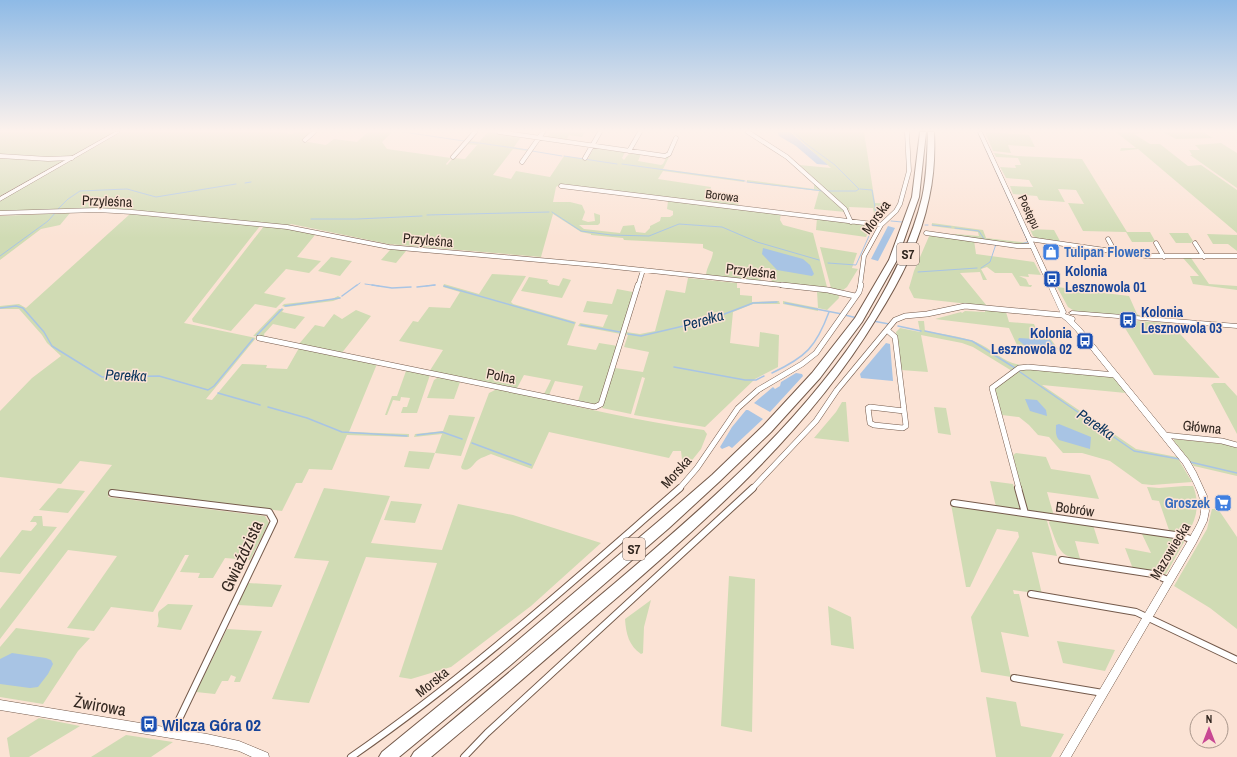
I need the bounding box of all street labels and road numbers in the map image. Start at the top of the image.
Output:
street label: Borowa [704,186,740,206]
street label: Przyleśna [81,191,133,211]
street label: Postępu [1014,192,1044,232]
street label: Morska [858,196,895,238]
street label: Przyleśna [402,229,454,251]
road number: S7 [897,243,919,265]
street label: Przyleśna [725,259,778,283]
street label: Polna [485,364,518,388]
street label: Główna [1182,416,1223,438]
street label: Morska [657,452,696,492]
street label: Bobrów [1054,497,1096,521]
street label: Gwiaździsta [214,516,268,596]
street label: Mazowiecka [1146,519,1194,583]
road number: S7 [623,538,645,560]
street label: Morska [412,663,453,701]
street label: Żwirowa [72,689,128,721]

